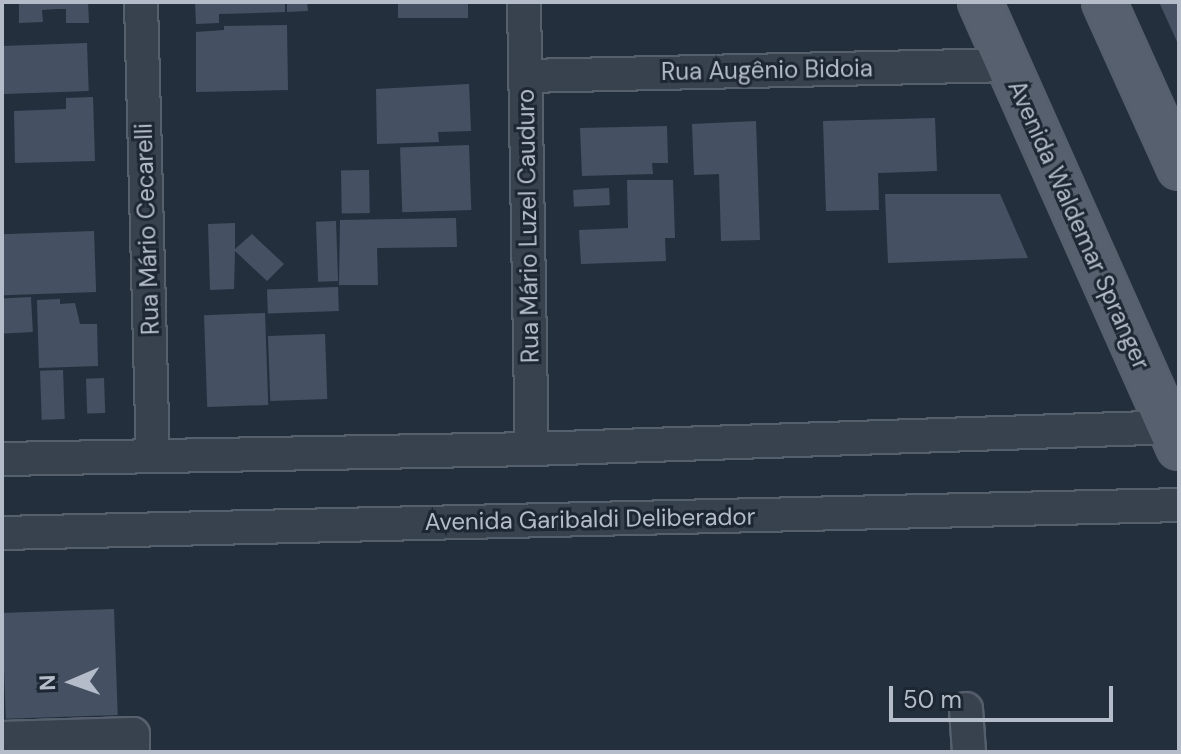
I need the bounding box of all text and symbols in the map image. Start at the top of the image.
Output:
street label: Rua Augênio Bidoia [661,54,873,86]
street label: Avenida Waldemar Spranger [1002,76,1156,374]
street label: Rua Mário Luzel Cauduro [511,89,545,363]
street label: Rua Mário Cecarelli [129,123,165,335]
street label: Avenida Garibaldi Deliberador [424,502,756,536]
north arrow [32,642,112,722]
scale bar [893,670,1117,720]
text: N [33,674,62,691]
text: 50 m [903,684,962,715]

